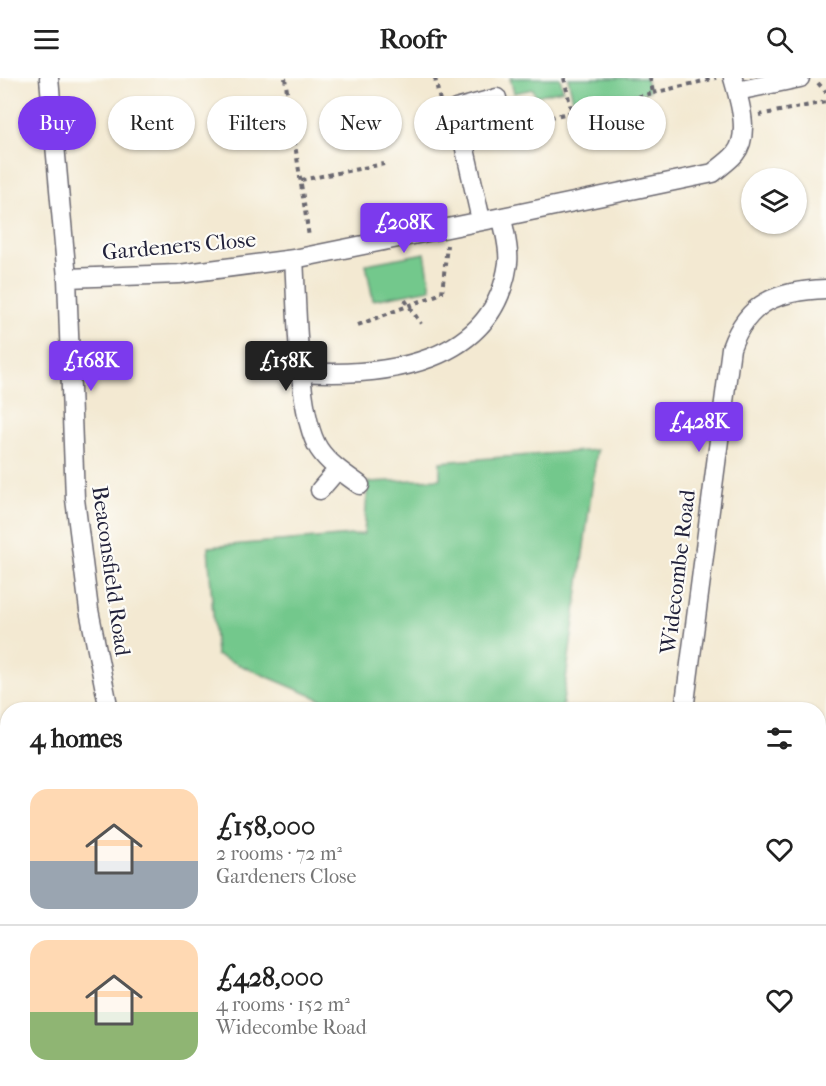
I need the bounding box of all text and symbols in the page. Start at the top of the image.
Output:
icon: menu [30,23,63,56]
text: Roofr [380,23,446,55]
icon: search [763,23,796,56]
chip: Buy [18,96,96,150]
chip: Rent [108,96,195,150]
chip: Filters [207,96,307,150]
chip: New [319,96,402,150]
chip: Apartment [414,96,555,150]
chip: House [567,96,666,150]
map controls [741,168,807,234]
button: layers [741,168,807,234]
pin: £208K [362,203,446,254]
text: £208K [374,211,434,234]
street label: Gardeners Close [101,226,257,266]
pin: £168K [49,341,133,392]
pin: £158K [244,341,328,392]
text: £168K [63,349,119,372]
text: £158K [259,349,313,372]
pin: £428K [657,402,741,453]
text: £428K [669,410,729,433]
street label: Beaconsfield Road [86,484,136,659]
street label: Widecombe Road [655,487,701,657]
icon: filters [763,722,796,755]
text: 4 homes [30,723,122,754]
text: £158,000 [216,811,315,842]
icon: home [78,813,150,885]
icon: heart [763,833,796,866]
text: 2 rooms · 72 m² [216,842,342,865]
text: Gardeners Close [216,865,356,888]
text: £428,000 [216,962,324,993]
icon: home [78,964,150,1036]
icon: heart [763,984,796,1017]
text: 4 rooms · 152 m² [216,993,350,1016]
text: Widecombe Road [216,1016,367,1039]

